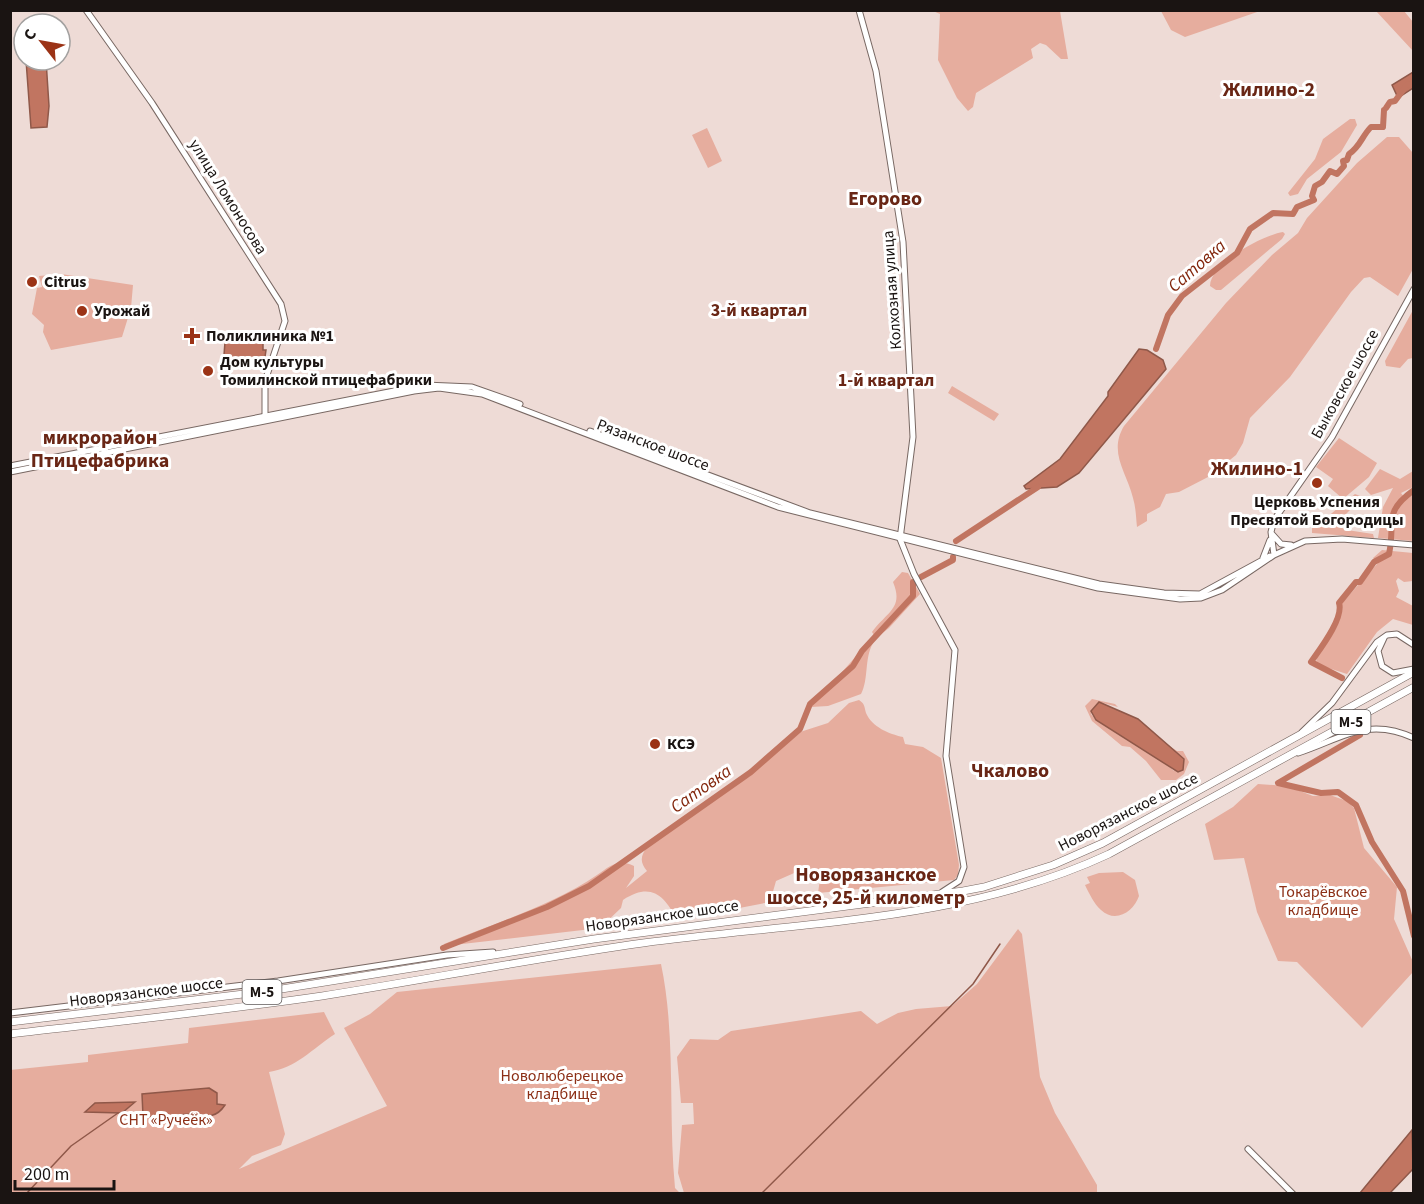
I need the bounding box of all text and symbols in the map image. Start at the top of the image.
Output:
north arrow [12,12,72,72]
text: С [18,25,42,44]
district label: Жилино-2 [1223,76,1315,104]
street label: улица Ломоносова [184,135,272,259]
district label: Егорово [848,185,922,213]
street label: Колхозная улица [877,230,907,350]
water label: Сатовка [1163,233,1232,298]
place label: Citrus [44,271,86,293]
marker: Citrus [25,275,39,289]
district label: 3-й квартал [711,298,807,323]
place label: Урожай [94,300,150,322]
marker: Урожай [75,304,89,318]
place label: Поликлиника №1 [206,325,334,347]
street label: Быковское шоссе [1306,325,1384,443]
marker: Поликлиника №1 [183,327,201,345]
place label: Дом культуры Томилинской птицефабрики [220,351,432,391]
marker: Дом культуры Томилинской птицефабрики [201,364,215,378]
district label: 1-й квартал [838,368,934,393]
street label: Рязанское шоссе [594,413,712,477]
district label: микрорайон Птицефабрика [31,424,169,475]
district label: Жилино-1 [1211,455,1303,483]
marker: Церковь Успения Пресвятой Богородицы [1310,476,1324,490]
place label: Церковь Успения Пресвятой Богородицы [1230,491,1404,531]
road number: М-5 [1332,710,1370,734]
place label: КСЭ [667,733,695,755]
marker: КСЭ [648,737,662,751]
district label: Чкалово [971,757,1049,785]
water label: Сатовка [665,759,737,819]
street label: Новорязанское шоссе [1054,767,1202,857]
district label: Новорязанское шоссе, 25-й километр [767,861,965,912]
park label: Токарёвское кладбище [1279,881,1367,921]
street label: Новорязанское шоссе [584,894,740,938]
street label: Новорязанское шоссе [68,972,224,1012]
road number: М-5 [242,980,282,1004]
park label: Новолюберецкое кладбище [501,1065,623,1105]
park label: СНТ «Ручеёк» [119,1109,213,1131]
scale bar [15,1153,114,1191]
text: 200 m [24,1162,69,1187]

